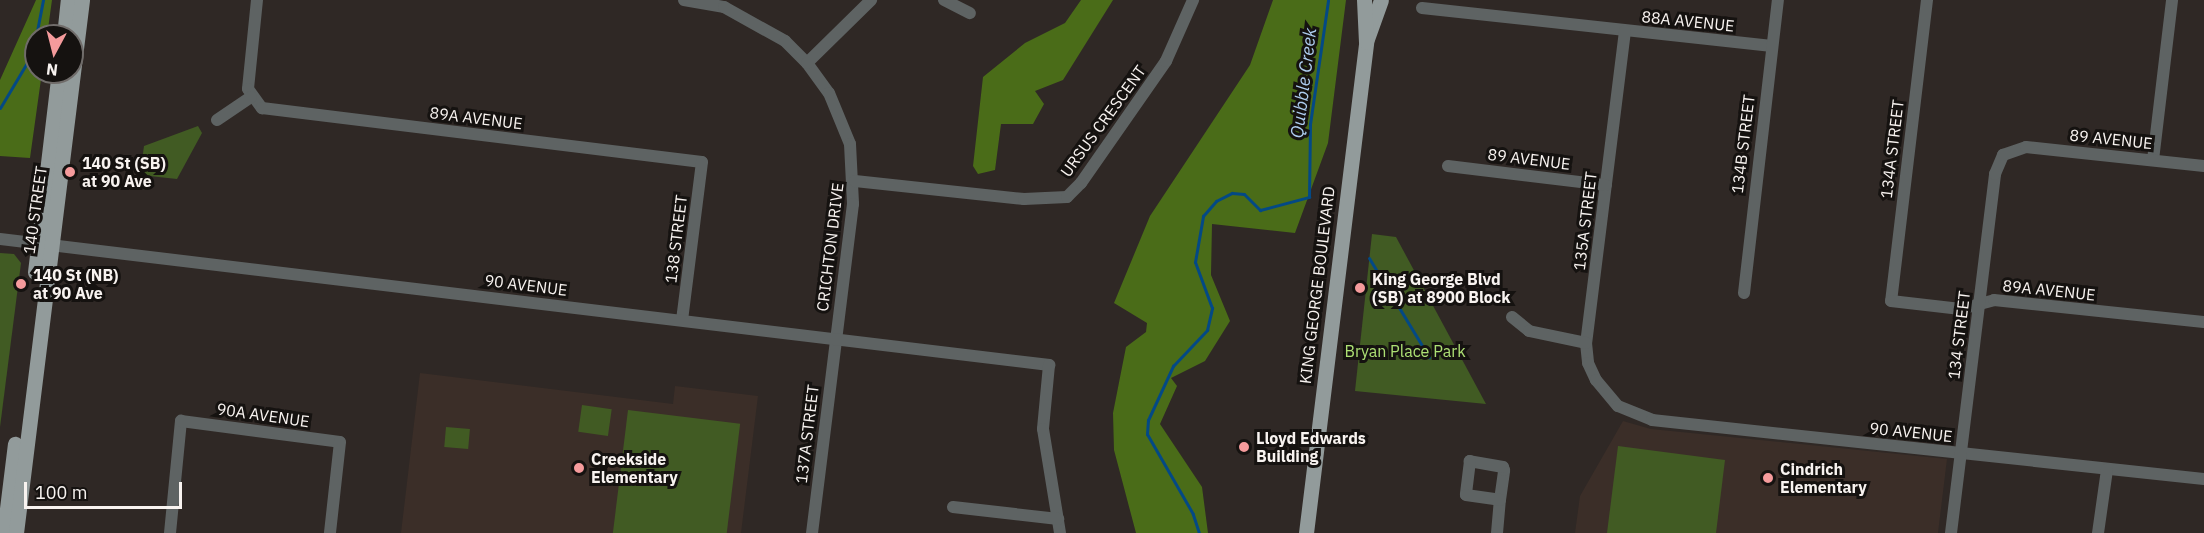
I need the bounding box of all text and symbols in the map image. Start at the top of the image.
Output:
street label: 88A AVENUE [1641,7,1735,35]
north arrow [24,24,84,84]
water label: Quibble Creek [1287,27,1321,139]
text: N [45,59,59,81]
street label: URSUS CRESCENT [1056,62,1150,180]
street label: 134B STREET [1727,94,1759,194]
street label: 134A STREET [1876,99,1908,199]
street label: 89A AVENUE [428,103,524,133]
street label: 89 AVENUE [2069,125,2153,153]
street label: 89 AVENUE [1487,144,1571,174]
place label: 140 St (SB) at 90 Ave [82,153,166,191]
street label: 140 STREET [19,165,51,255]
marker: 140 St (SB) at 90 Ave [63,165,77,179]
street label: 135A STREET [1569,171,1601,271]
street label: CRICHTON DRIVE [813,182,847,312]
street label: KING GEORGE BOULEVARD [1295,185,1339,385]
street label: 138 STREET [661,194,691,284]
place label: 140 St (NB) at 90 Ave [33,265,118,303]
place label: King George Blvd (SB) at 8900 Block [1372,269,1510,307]
street label: 90 AVENUE [484,270,568,300]
street label: 89A AVENUE [2002,276,2096,304]
marker: 140 St (NB) at 90 Ave [14,277,28,291]
marker: King George Blvd (SB) at 8900 Block [1353,281,1367,295]
street label: 134 STREET [1944,290,1974,380]
park label: Bryan Place Park [1344,341,1466,361]
street label: 137A STREET [791,384,823,484]
street label: 90A AVENUE [215,399,311,431]
street label: 90 AVENUE [1869,418,1953,446]
place label: Lloyd Edwards Building [1256,428,1366,466]
marker: Lloyd Edwards Building [1237,440,1251,454]
place label: Creekside Elementary [591,449,678,487]
place label: Cindrich Elementary [1780,459,1867,497]
marker: Creekside Elementary [572,461,586,475]
scale bar [27,470,184,508]
marker: Cindrich Elementary [1761,471,1775,485]
text: 100 m [35,481,87,504]

